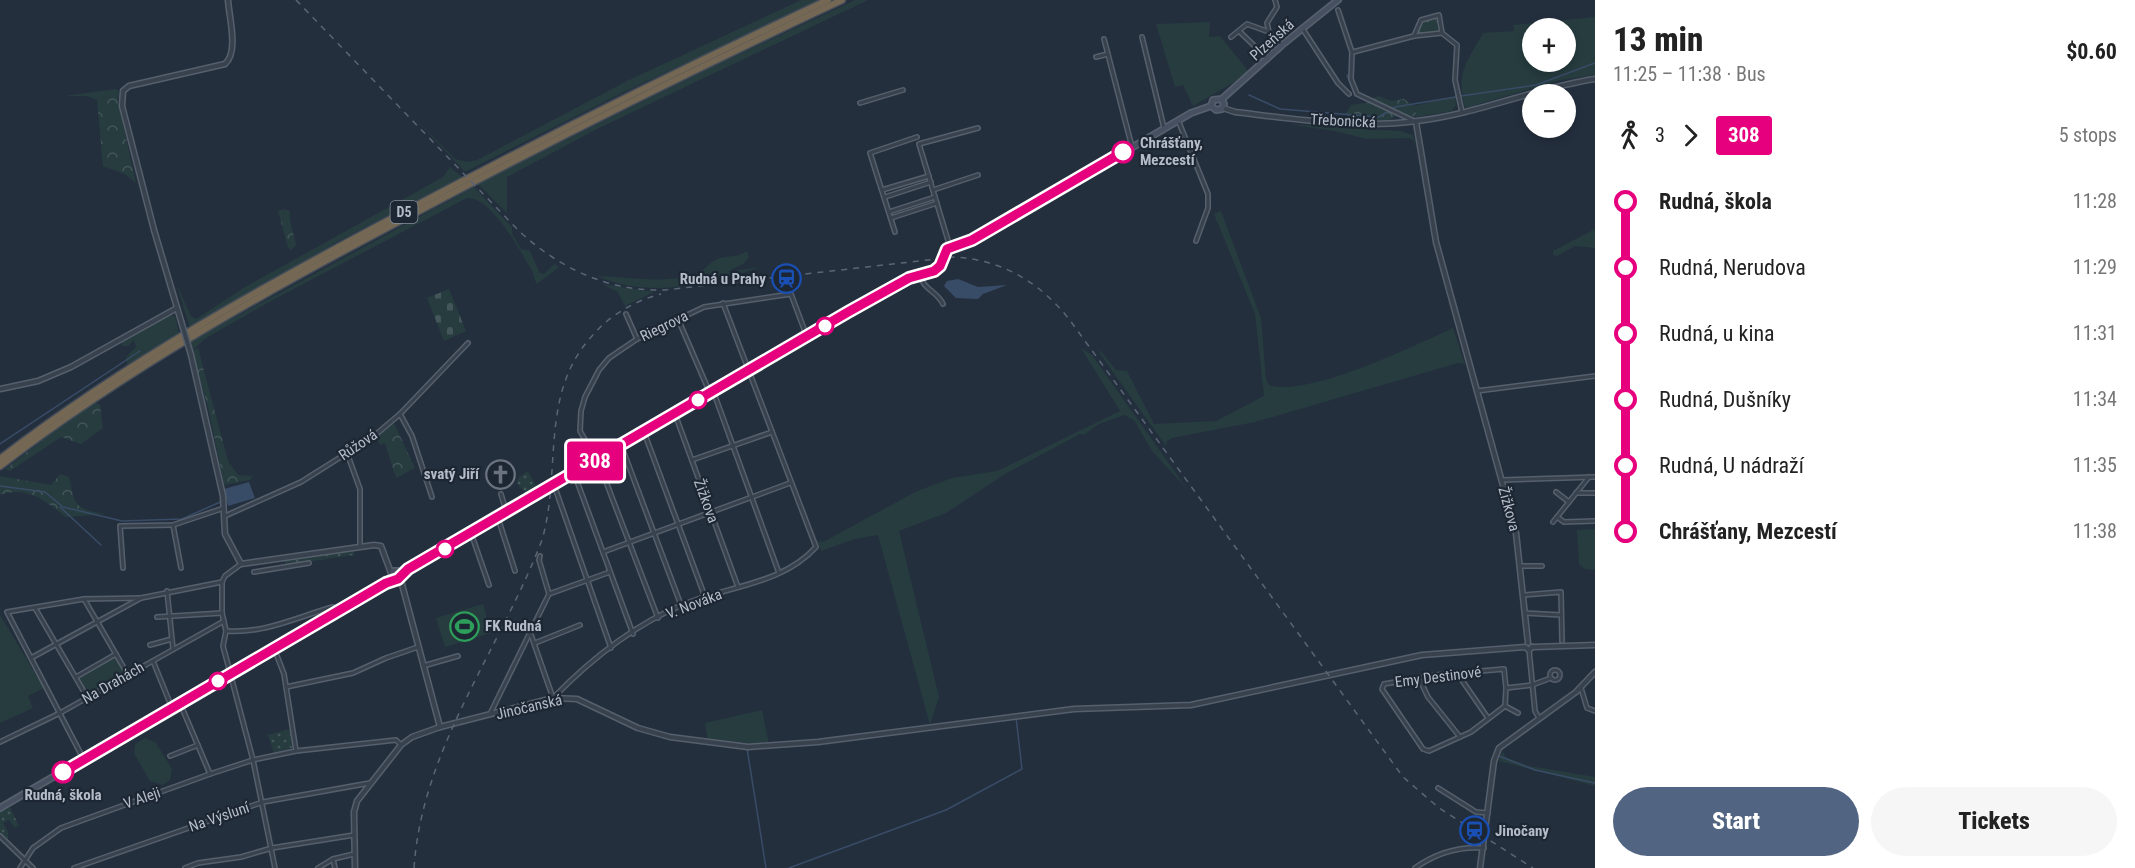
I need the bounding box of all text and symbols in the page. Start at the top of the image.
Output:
street label: Plzeňská [1246,15,1298,65]
map controls [1522,18,1576,138]
button: + [1522,18,1576,72]
text: 13 min [1613,20,1703,59]
text: $0.60 [2066,39,2117,64]
text: 11:25 – 11:38 · Bus [1613,62,1766,86]
button: − [1522,84,1576,138]
street label: Třebonická [1310,110,1376,132]
icon: walk [1613,119,1646,152]
icon: forward [1674,119,1707,152]
text: 3 [1655,123,1665,147]
text: 308 [1728,123,1760,147]
text: 5 stops [2059,123,2117,147]
place label: Chrášťany, Mezcestí [1140,134,1203,169]
marker: Chrášťany, Mezcestí [1112,141,1134,163]
text: Rudná, škola [1659,189,1772,214]
text: 11:28 [2073,189,2117,213]
road number: D5 [390,201,418,223]
text: Rudná, Nerudova [1659,255,1806,280]
text: 11:29 [2073,255,2117,279]
station icon: Rudná u Prahy [771,263,803,295]
place label: Rudná u Prahy [680,270,766,288]
street label: Riegrova [637,307,691,345]
unlabelled marker [816,317,834,335]
text: Rudná, u kina [1659,321,1775,346]
text: 11:31 [2073,321,2117,345]
text: Rudná, Dušníky [1659,387,1791,412]
text: 11:34 [2073,387,2117,411]
unlabelled marker [689,391,707,409]
street label: Růžová [335,426,381,464]
line badge: 308 [560,442,630,480]
text: 308 [579,449,611,473]
text: Rudná, U nádraží [1659,453,1804,478]
text: 11:35 [2073,453,2117,477]
church icon: svatý Jiří [484,458,516,490]
place label: svatý Jiří [424,465,480,483]
street label: Žižkova [690,477,722,525]
street label: Žižkova [1494,485,1524,533]
text: Chrášťany, Mezcestí [1659,519,1837,544]
text: 11:38 [2073,519,2117,543]
unlabelled marker [436,540,454,558]
street label: V. Nováka [664,585,724,623]
sports icon: FK Rudná [448,610,480,642]
place label: FK Rudná [485,617,541,635]
street label: Na Drahách [79,658,147,708]
street label: Emy Destinové [1394,663,1482,691]
unlabelled marker [209,672,227,690]
street label: Jinočanská [494,691,564,723]
marker: Rudná, škola [52,761,74,783]
street label: V Aleji [121,783,163,813]
place label: Rudná, škola [25,786,101,804]
button: Start [1613,787,1859,856]
button: Tickets [1871,787,2117,856]
street label: Na Výsluní [186,798,253,836]
station icon: Jinočany [1458,815,1490,847]
place label: Jinočany [1495,822,1549,840]

